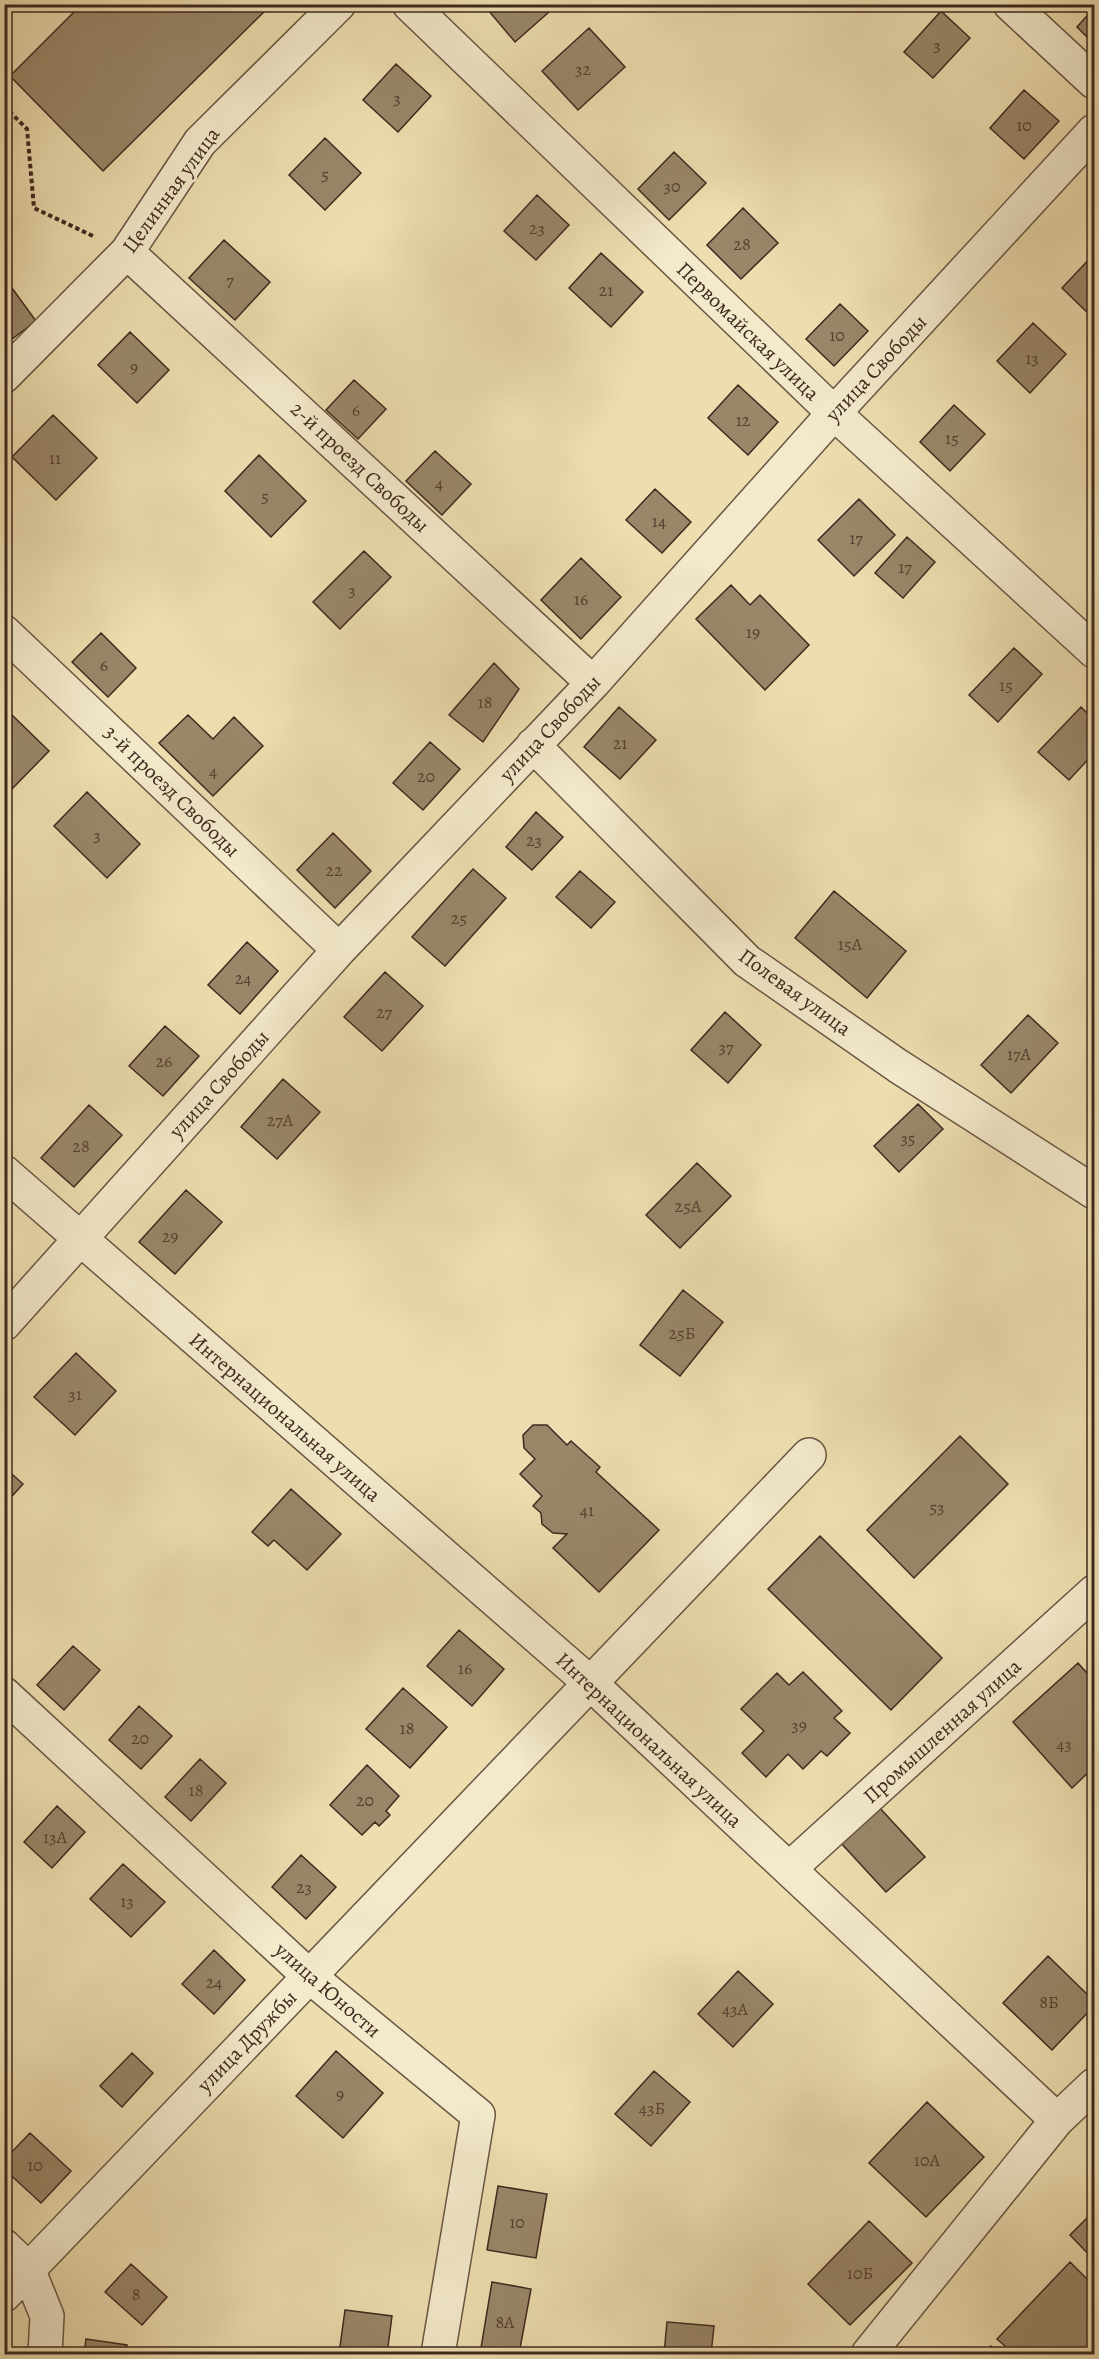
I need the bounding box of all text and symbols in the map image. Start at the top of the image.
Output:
house number: 3 [933,33,941,57]
house number: 32 [575,57,591,81]
house number: 3 [393,86,401,110]
house number: 10 [1016,113,1032,137]
street label: Целинная улица [116,121,226,259]
house number: 5 [321,162,329,186]
house number: 30 [663,174,681,198]
house number: 23 [529,216,545,240]
house number: 28 [733,232,751,256]
street label: Первомайская улица [670,255,826,407]
house number: 7 [226,268,234,292]
house number: 21 [599,278,613,302]
street label: улица Свободы [818,308,933,428]
house number: 10 [829,323,845,347]
house number: 13 [1025,346,1039,370]
house number: 9 [130,355,138,379]
street label: 2-й проезд Свободы [284,395,436,539]
house number: 6 [352,398,360,422]
house number: 12 [736,408,751,432]
house number: 15 [945,426,959,450]
house number: 11 [49,446,61,470]
house number: 4 [435,471,443,495]
house number: 5 [261,484,269,508]
house number: 14 [652,509,666,533]
house number: 17 [849,526,863,550]
house number: 17 [898,555,912,579]
house number: 3 [348,578,356,602]
house number: 16 [574,587,588,611]
house number: 19 [746,620,760,644]
house number: 6 [100,653,108,677]
street label: улица Свободы [492,668,607,788]
house number: 15 [999,673,1013,697]
house number: 18 [478,690,492,714]
street label: 3-й проезд Свободы [98,719,246,863]
house number: 21 [613,731,627,755]
house number: 4 [209,759,217,783]
house number: 20 [417,764,435,788]
house number: 3 [93,823,101,847]
house number: 23 [526,828,542,852]
house number: 22 [325,858,343,882]
house number: 25 [451,906,467,930]
house number: 15А [838,932,863,956]
street label: Полевая улица [733,942,857,1043]
house number: 24 [235,966,251,990]
house number: 27 [376,1000,392,1024]
street label: улица Свободы [162,1024,275,1145]
house number: 37 [718,1035,734,1059]
house number: 17А [1007,1042,1032,1066]
house number: 26 [156,1049,172,1073]
house number: 27А [267,1108,294,1132]
house number: 35 [900,1126,916,1150]
house number: 28 [72,1134,90,1158]
house number: 25А [675,1194,702,1218]
house number: 29 [162,1224,178,1248]
house number: 25Б [668,1321,696,1345]
street label: Интернациональная улица [183,1326,387,1508]
house number: 31 [68,1382,82,1406]
house number: 53 [929,1495,945,1519]
house number: 41 [580,1498,594,1522]
street label: Интернациональная улица [550,1646,749,1834]
street label: Промышленная улица [857,1652,1027,1810]
house number: 16 [458,1656,472,1680]
house number: 39 [791,1713,807,1737]
house number: 18 [400,1716,414,1740]
house number: 20 [131,1726,149,1750]
house number: 43 [1056,1732,1072,1756]
house number: 18 [189,1778,203,1802]
house number: 20 [356,1788,374,1812]
house number: 13А [43,1825,68,1849]
house number: 23 [296,1875,312,1899]
house number: 13 [120,1889,134,1913]
street label: улица Юности [268,1935,387,2044]
house number: 24 [206,1970,222,1994]
street label: улица Дружбы [190,1984,303,2099]
house number: 8Б [1039,1990,1059,2014]
house number: 43А [722,1997,749,2021]
house number: 9 [336,2082,344,2106]
house number: 43Б [639,2096,665,2120]
house number: 10А [914,2148,941,2172]
house number: 10 [27,2153,43,2177]
house number: 10 [509,2210,525,2234]
house number: 10Б [847,2261,873,2285]
house number: 8 [132,2282,140,2306]
house number: 8А [495,2310,515,2334]

